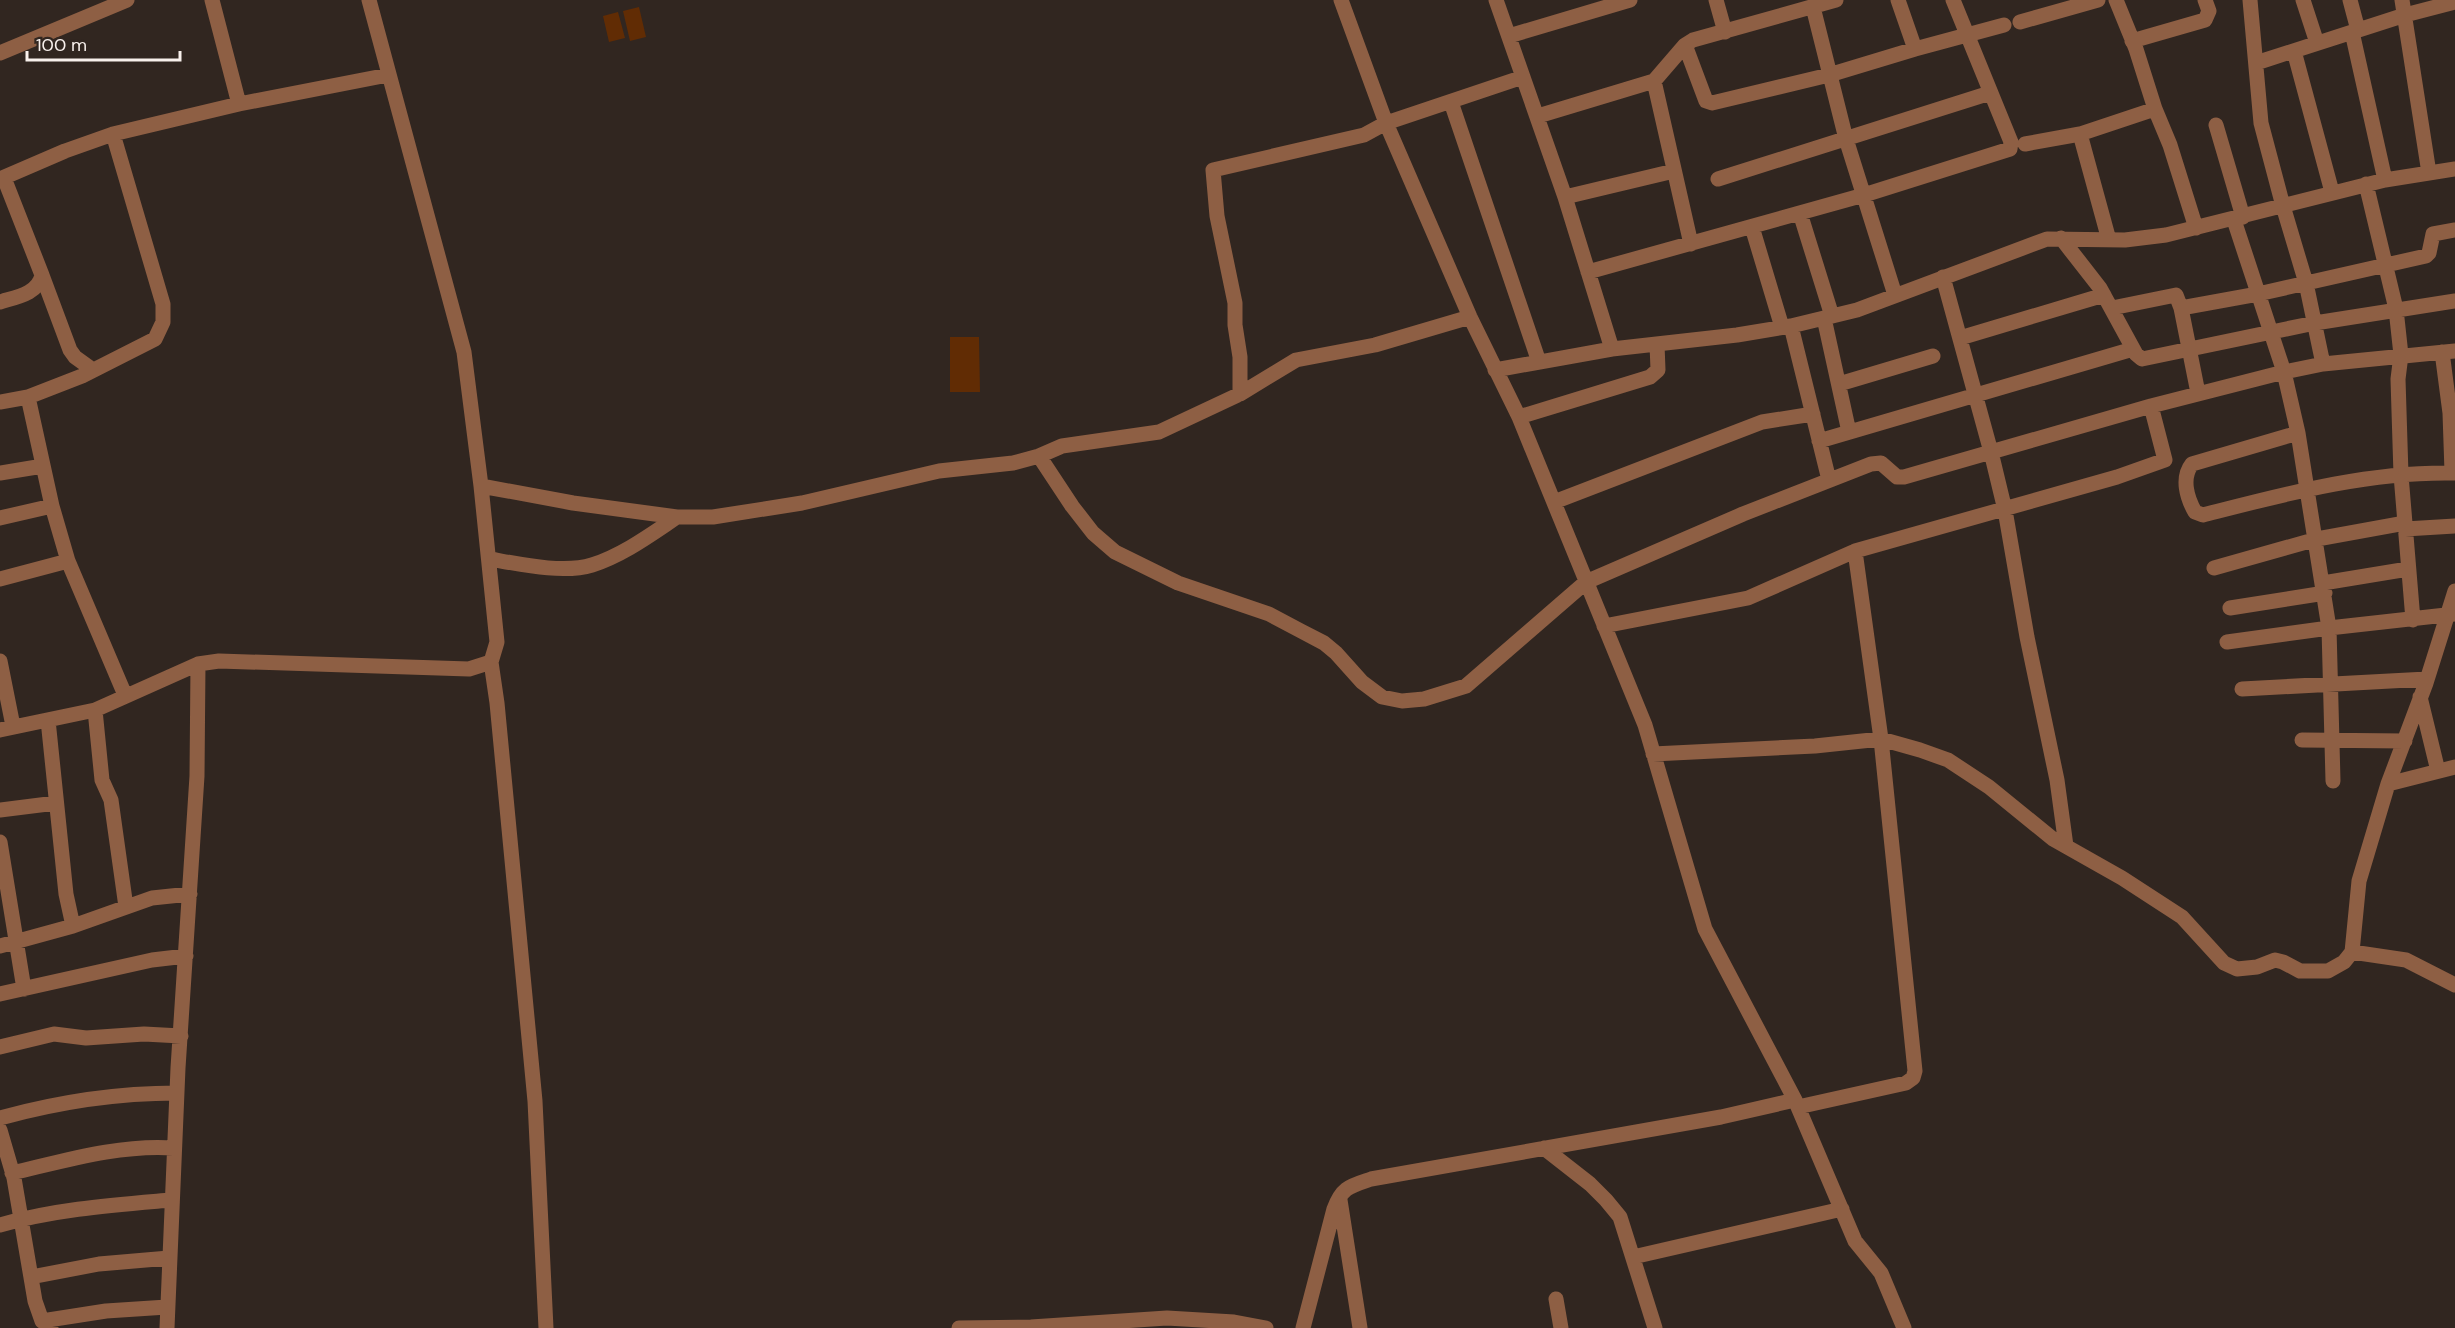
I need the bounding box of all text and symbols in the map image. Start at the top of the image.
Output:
scale bar [27,24,180,62]
text: 100 m [36,33,87,57]

